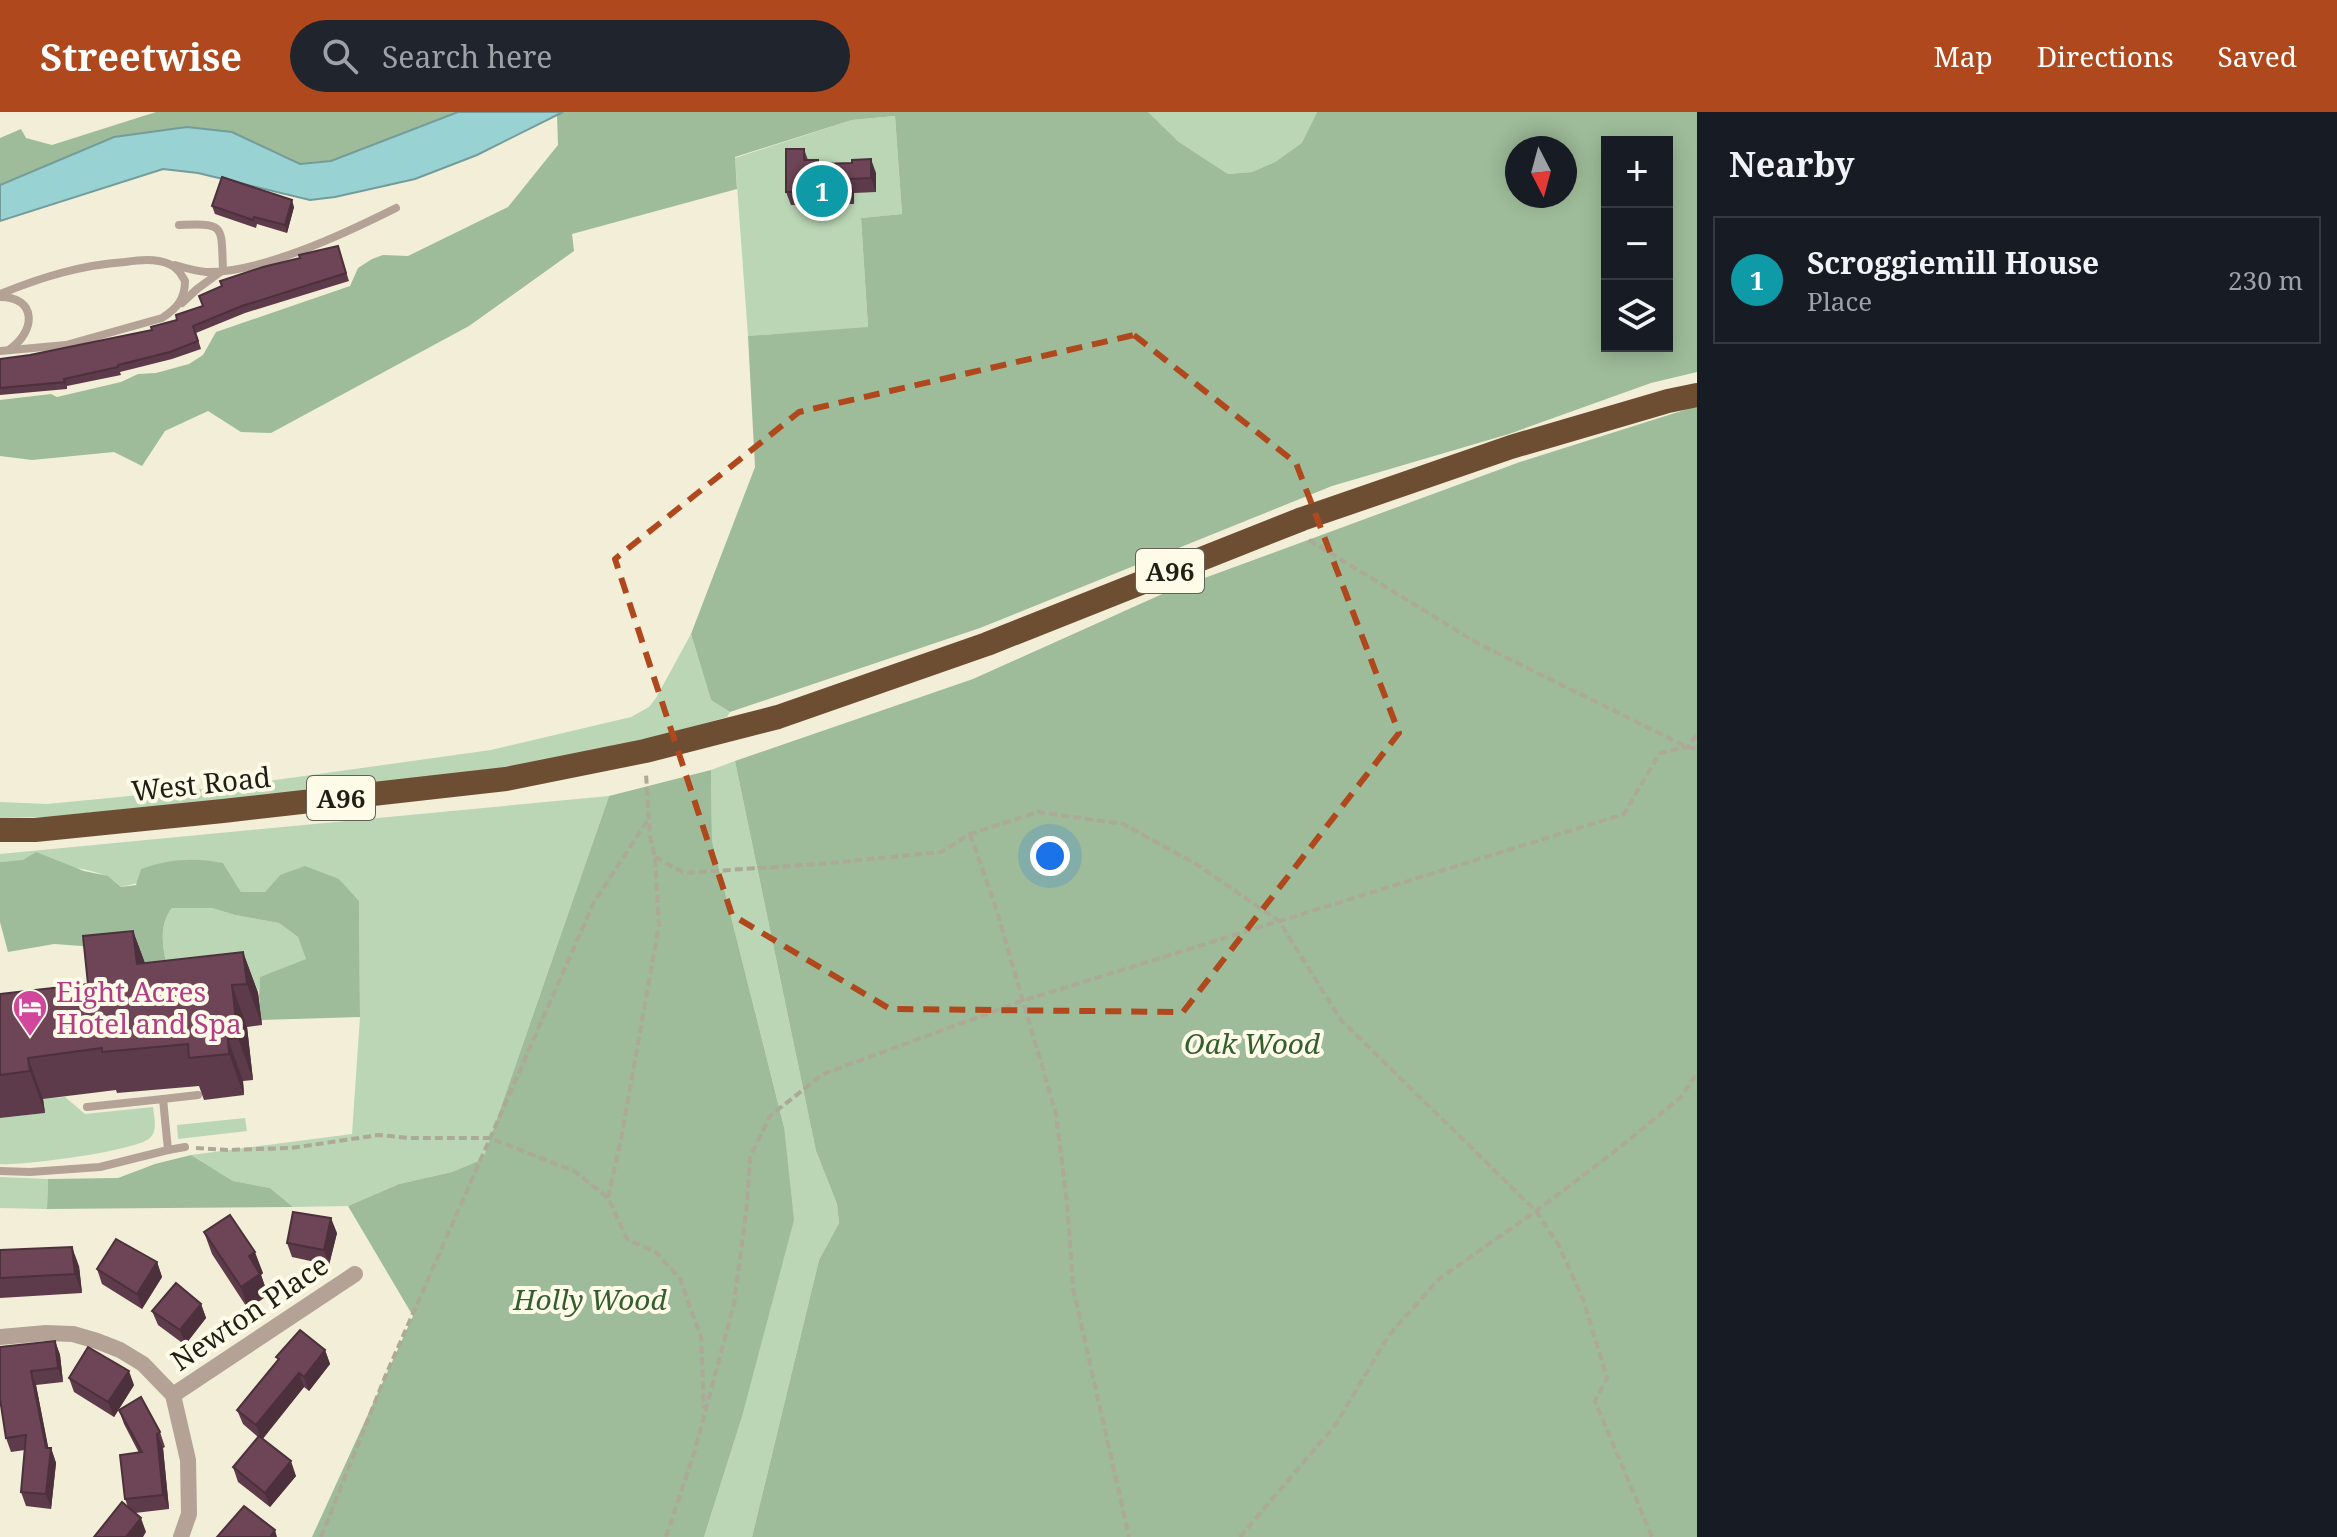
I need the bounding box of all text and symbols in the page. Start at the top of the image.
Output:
search box [290,20,850,92]
text: Streetwise [40,30,242,82]
icon: search [318,34,362,78]
text: Search here [382,36,552,77]
text: Map [1933,37,1993,75]
text: Directions [2037,37,2174,75]
text: Saved [2218,37,2297,75]
north arrow [1505,136,1577,208]
map controls [1601,136,1673,352]
button: + [1601,136,1673,208]
text: Nearby [1729,141,1855,187]
pin: 1 [796,161,848,221]
button: − [1601,208,1673,280]
text: Scroggiemill House [1807,242,2099,283]
text: 1 [1750,262,1764,298]
text: 230 m [2228,262,2303,298]
button: layers [1601,280,1673,352]
text: Place [1807,283,1872,319]
road number: A96 [1136,549,1204,593]
street label: West Road [129,757,273,809]
road number: A96 [307,776,375,820]
your location [1030,836,1070,876]
place label: Eight Acres Hotel and Spa [56,972,242,1042]
hotel icon: Eight Acres Hotel and Spa [11,988,49,1038]
park label: Oak Wood [1184,1024,1321,1062]
street label: Newton Place [163,1245,335,1379]
park label: Holly Wood [512,1280,667,1318]

